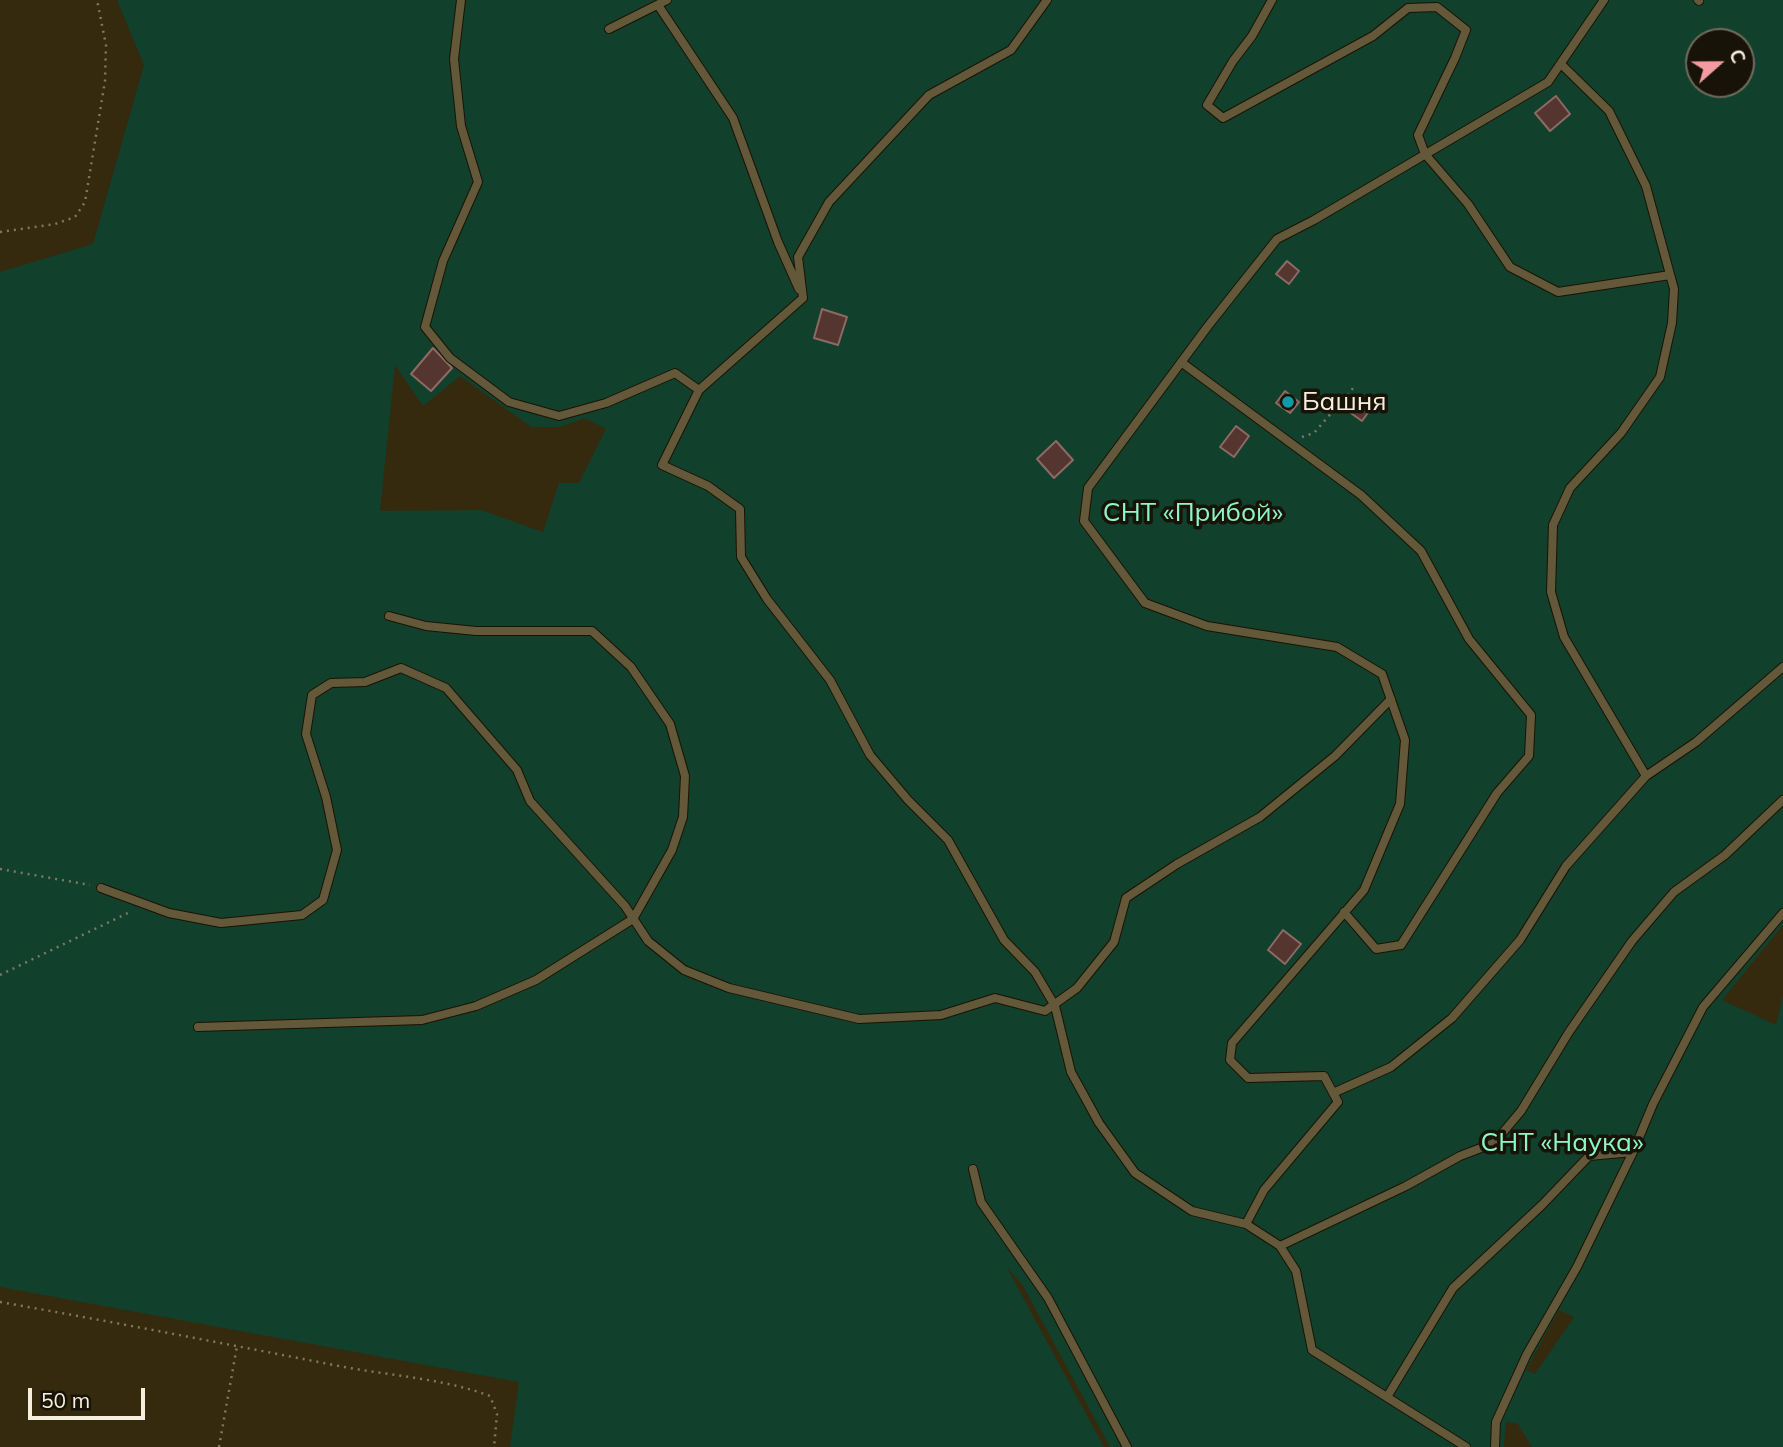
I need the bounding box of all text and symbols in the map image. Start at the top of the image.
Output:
north arrow [1685,28,1755,98]
text: С [1724,46,1751,67]
place label: Башня [1302,386,1387,418]
marker: Башня [1280,394,1296,410]
park label: СНТ «Прибой» [1103,497,1283,529]
park label: СНТ «Наука» [1480,1127,1644,1159]
scale bar [32,1374,149,1418]
text: 50 m [41,1387,90,1413]

